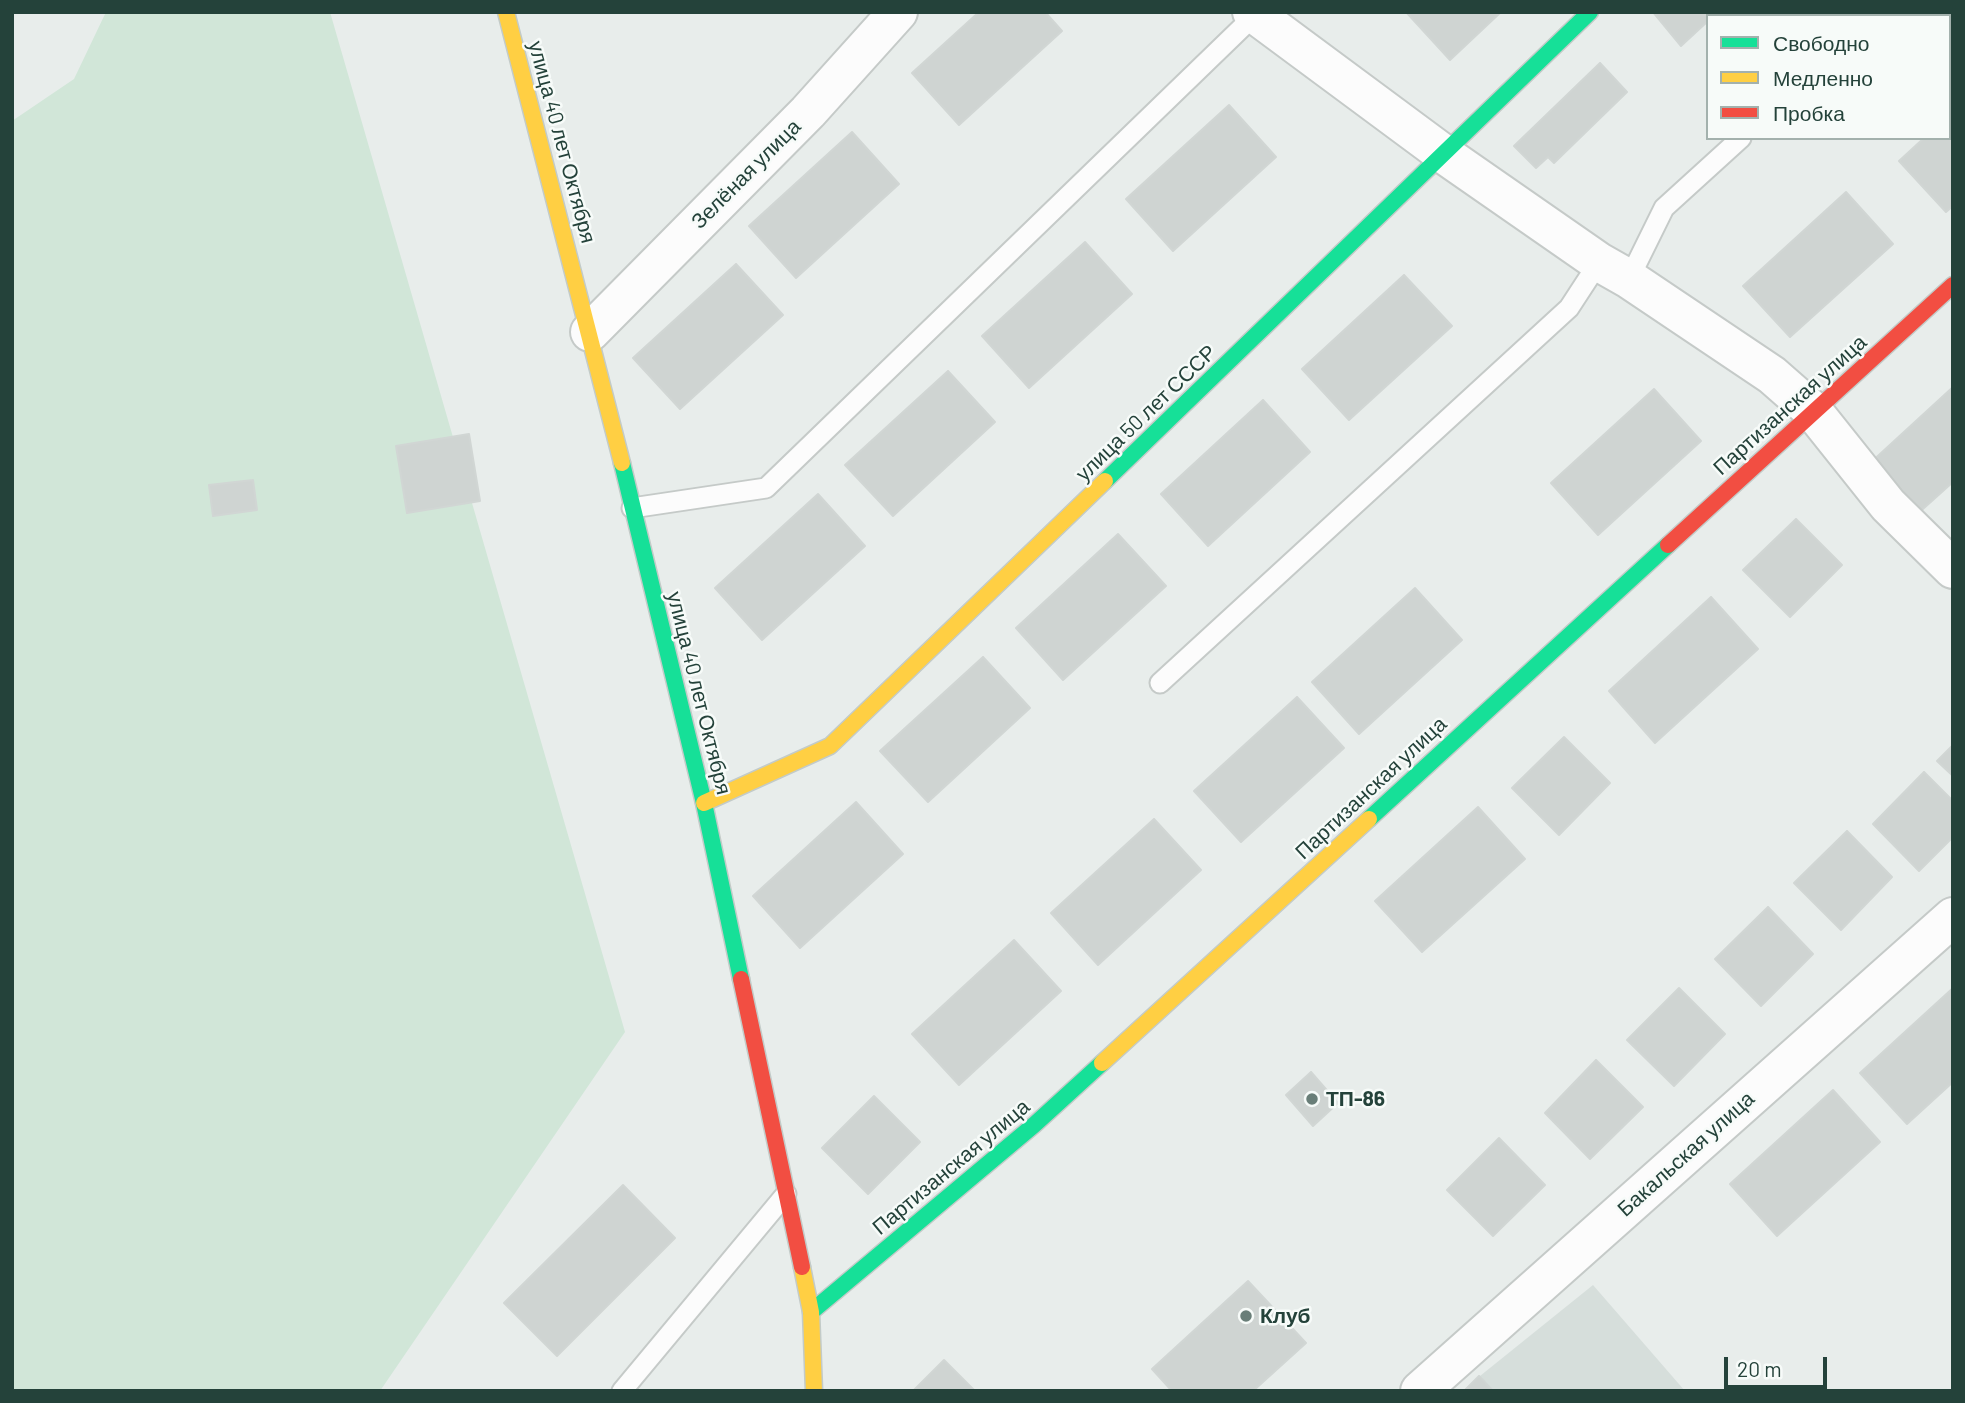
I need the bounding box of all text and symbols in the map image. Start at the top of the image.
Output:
legend [1706,14,1951,140]
text: Свободно [1773,30,1870,55]
street label: улица 40 лет Октября [523,38,601,246]
text: Медленно [1773,65,1873,90]
text: Пробка [1773,100,1845,125]
street label: Зелёная улица [686,114,806,234]
street label: Партизанская улица [1708,330,1872,480]
street label: улица 50 лет СССР [1071,340,1221,486]
street label: улица 40 лет Октября [662,589,736,797]
street label: Партизанская улица [1290,711,1452,865]
place label: ТП-86 [1326,1086,1385,1112]
street label: Бакальская улица [1613,1086,1759,1222]
marker: ТП-86 [1304,1091,1320,1107]
street label: Партизанская улица [867,1094,1035,1240]
place label: Клуб [1260,1303,1311,1329]
marker: Клуб [1238,1308,1254,1324]
scale bar [1727,1344,1830,1388]
text: 20 m [1737,1356,1782,1381]

